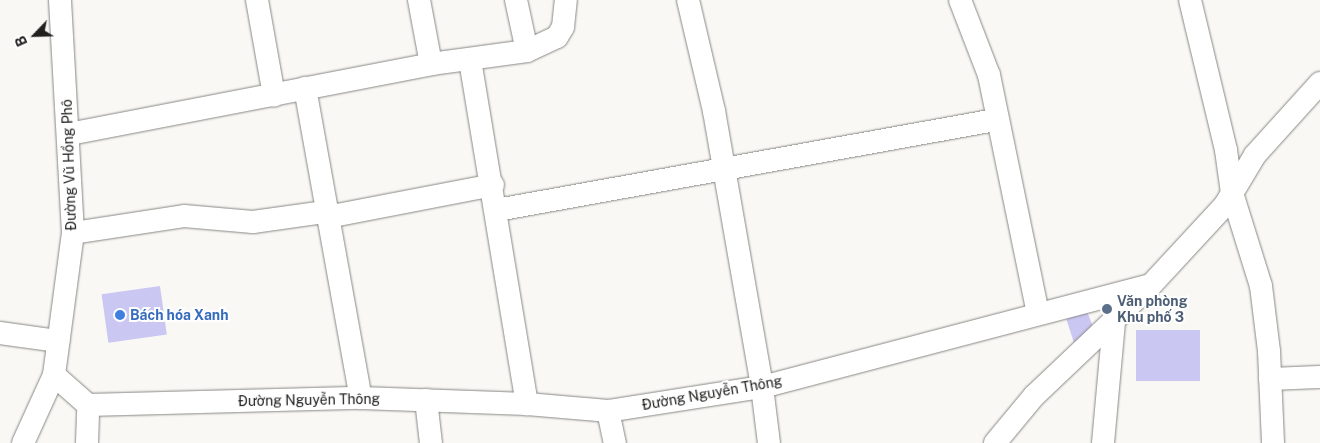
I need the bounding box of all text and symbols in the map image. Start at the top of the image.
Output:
north arrow [10,10,60,60]
text: B [12,33,31,49]
street label: Đường Vũ Hồng Phô [58,99,80,231]
place label: Văn phòng Khu phố 3 [1117,293,1187,326]
marker: Văn phòng Khu phố 3 [1101,303,1113,315]
place label: Bách hóa Xanh [130,307,228,323]
marker: Bách hóa Xanh [114,309,126,321]
street label: Đường Nguyễn Thông [640,372,784,414]
street label: Đường Nguyễn Thông [238,390,380,410]

